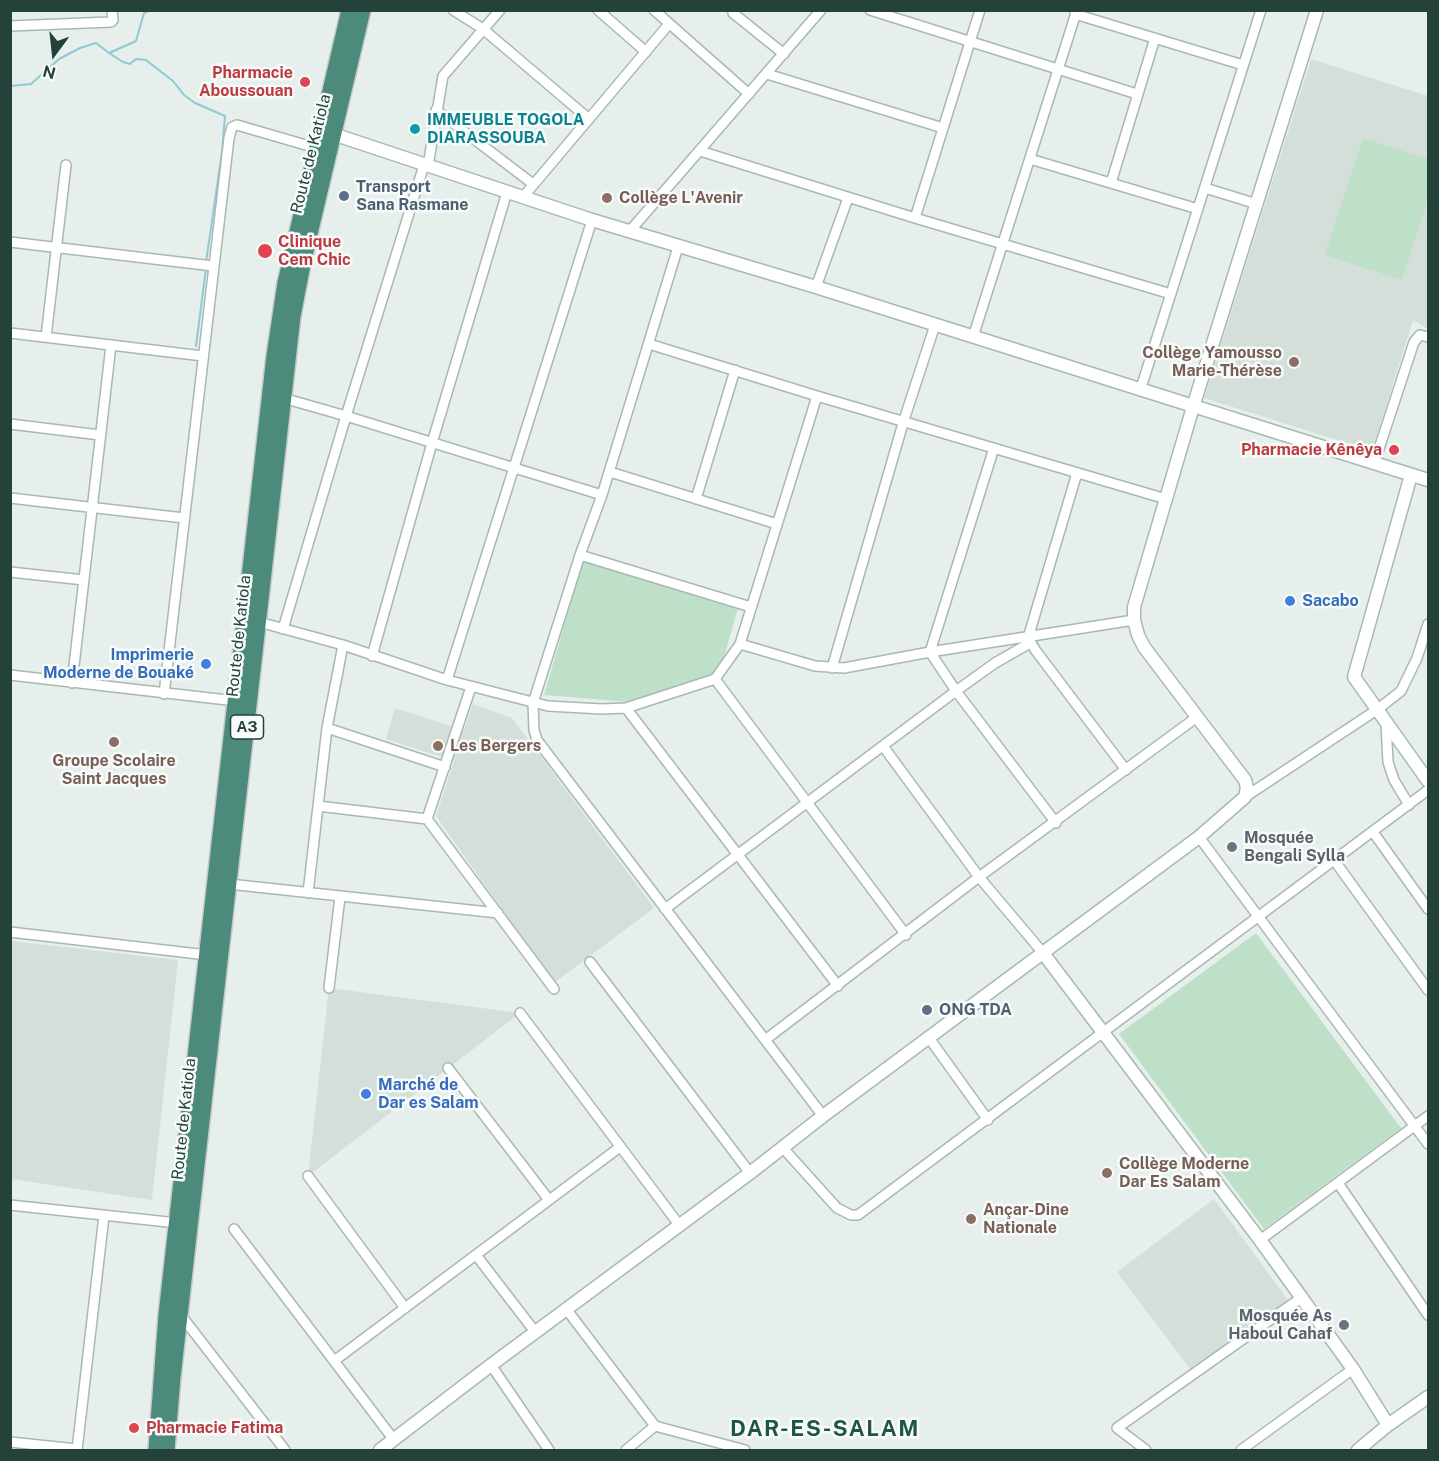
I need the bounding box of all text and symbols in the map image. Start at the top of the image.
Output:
north arrow [24,24,84,84]
text: N [41,61,58,83]
place label: Pharmacie Aboussouan [199,63,293,101]
marker: Pharmacie Aboussouan [298,75,312,89]
street label: Route de Katiola [287,92,335,216]
place label: IMMEUBLE TOGOLA DIARASSOUBA [427,110,584,148]
marker: IMMEUBLE TOGOLA DIARASSOUBA [408,122,422,136]
place label: Transport Sana Rasmane [356,177,469,215]
place label: Collège L'Avenir [619,188,743,208]
marker: Transport Sana Rasmane [337,189,351,203]
marker: Collège L'Avenir [600,191,614,205]
place label: Clinique Cem Chic [278,232,351,270]
marker: Clinique Cem Chic [256,242,274,260]
place label: Collège Yamousso Marie-Thérèse [1142,343,1282,381]
marker: Collège Yamousso Marie-Thérèse [1287,355,1301,369]
place label: Pharmacie Kênêya [1241,440,1382,460]
marker: Pharmacie Kênêya [1387,443,1401,457]
street label: Route de Katiola [223,574,255,698]
place label: Sacabo [1302,591,1359,611]
marker: Sacabo [1283,594,1297,608]
place label: Imprimerie Moderne de Bouaké [43,645,194,683]
marker: Imprimerie Moderne de Bouaké [199,657,213,671]
road number: A3 [230,715,264,739]
marker: Groupe Scolaire Saint Jacques [107,735,121,749]
place label: Les Bergers [450,736,541,756]
marker: Les Bergers [431,739,445,753]
place label: Groupe Scolaire Saint Jacques [52,751,176,789]
place label: Mosquée Bengali Sylla [1244,828,1345,866]
marker: Mosquée Bengali Sylla [1225,840,1239,854]
place label: ONG TDA [939,1000,1012,1020]
marker: ONG TDA [920,1003,934,1017]
street label: Route de Katiola [168,1057,200,1181]
place label: Marché de Dar es Salam [378,1075,479,1113]
marker: Marché de Dar es Salam [359,1087,373,1101]
place label: Collège Moderne Dar Es Salam [1119,1154,1249,1192]
marker: Collège Moderne Dar Es Salam [1100,1166,1114,1180]
place label: Ançar-Dine Nationale [983,1200,1069,1238]
marker: Ançar-Dine Nationale [964,1212,978,1226]
place label: Mosquée As Haboul Cahaf [1228,1306,1332,1344]
marker: Mosquée As Haboul Cahaf [1337,1318,1351,1332]
district label: DAR-ES-SALAM [730,1416,920,1442]
place label: Pharmacie Fatima [146,1418,283,1438]
marker: Pharmacie Fatima [127,1421,141,1435]

